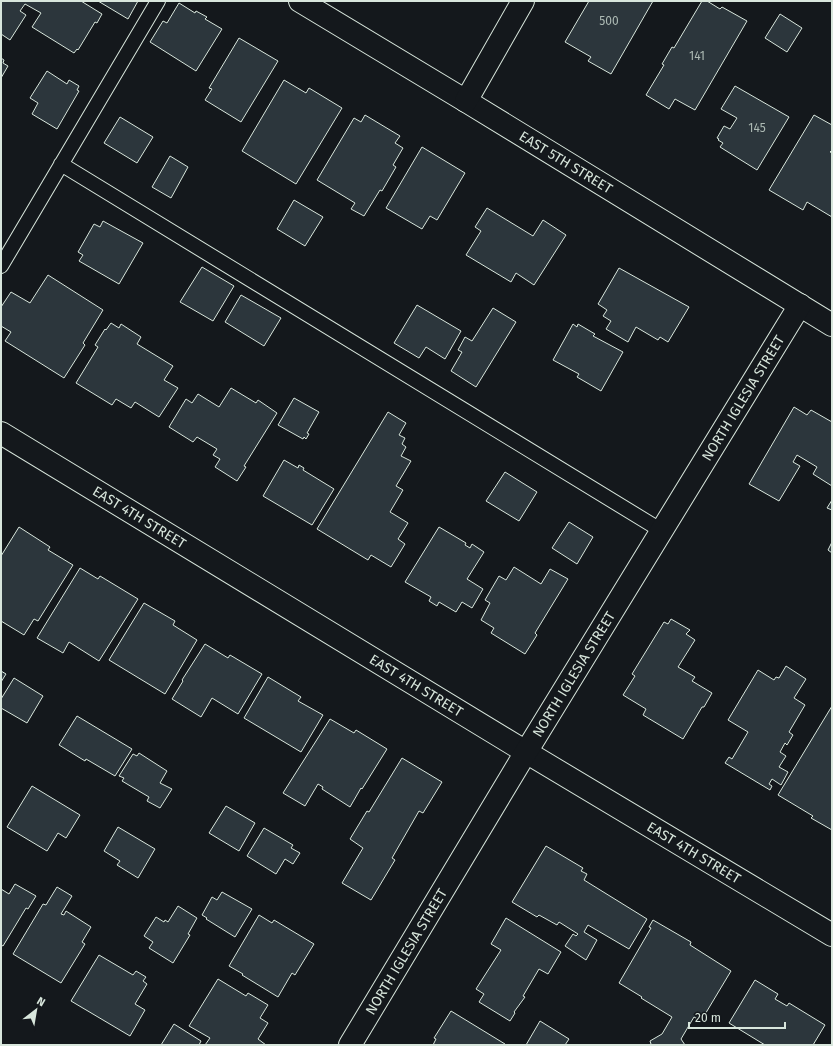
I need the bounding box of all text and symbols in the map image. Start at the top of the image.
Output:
house number: 500 [599,14,619,28]
house number: 141 [689,49,705,63]
house number: 145 [748,121,766,135]
street label: EAST 5TH STREET [516,127,616,198]
street label: NORTH IGLESIA STREET [698,331,788,464]
street label: EAST 4TH STREET [90,482,190,552]
street label: NORTH IGLESIA STREET [529,608,619,740]
street label: EAST 4TH STREET [366,650,467,721]
street label: EAST 4TH STREET [644,818,745,887]
street label: NORTH IGLESIA STREET [362,885,451,1018]
north arrow [16,990,56,1030]
text: N [34,994,47,1009]
scale bar [689,1004,785,1030]
text: 20 m [695,1011,721,1025]

